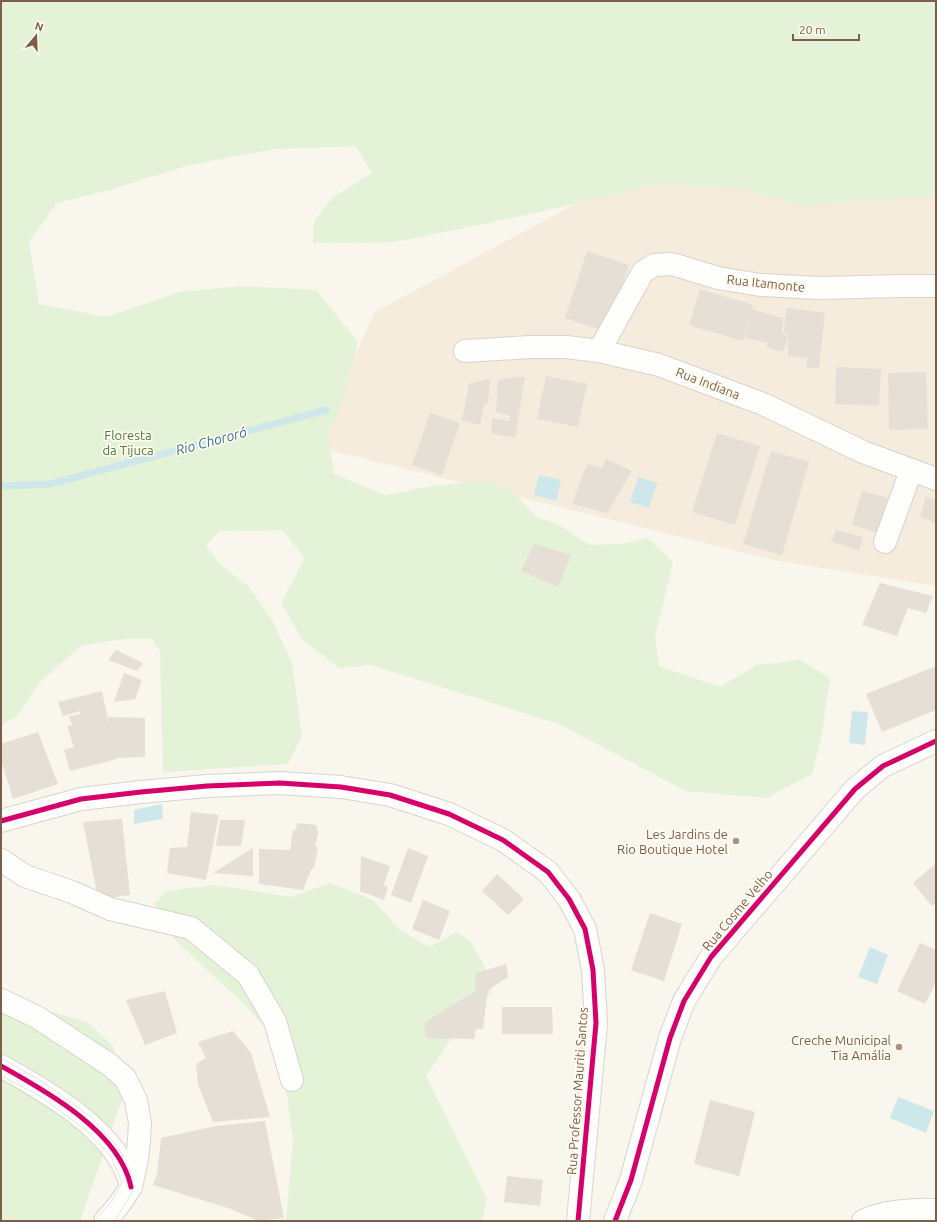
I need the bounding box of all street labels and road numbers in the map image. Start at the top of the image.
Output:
street label: Rua Itamonte [726,272,806,294]
street label: Rua Indiana [674,364,742,402]
street label: Rua Cosme Velho [699,867,775,953]
street label: Rua Professor Mauriti Santos [564,1006,590,1175]

